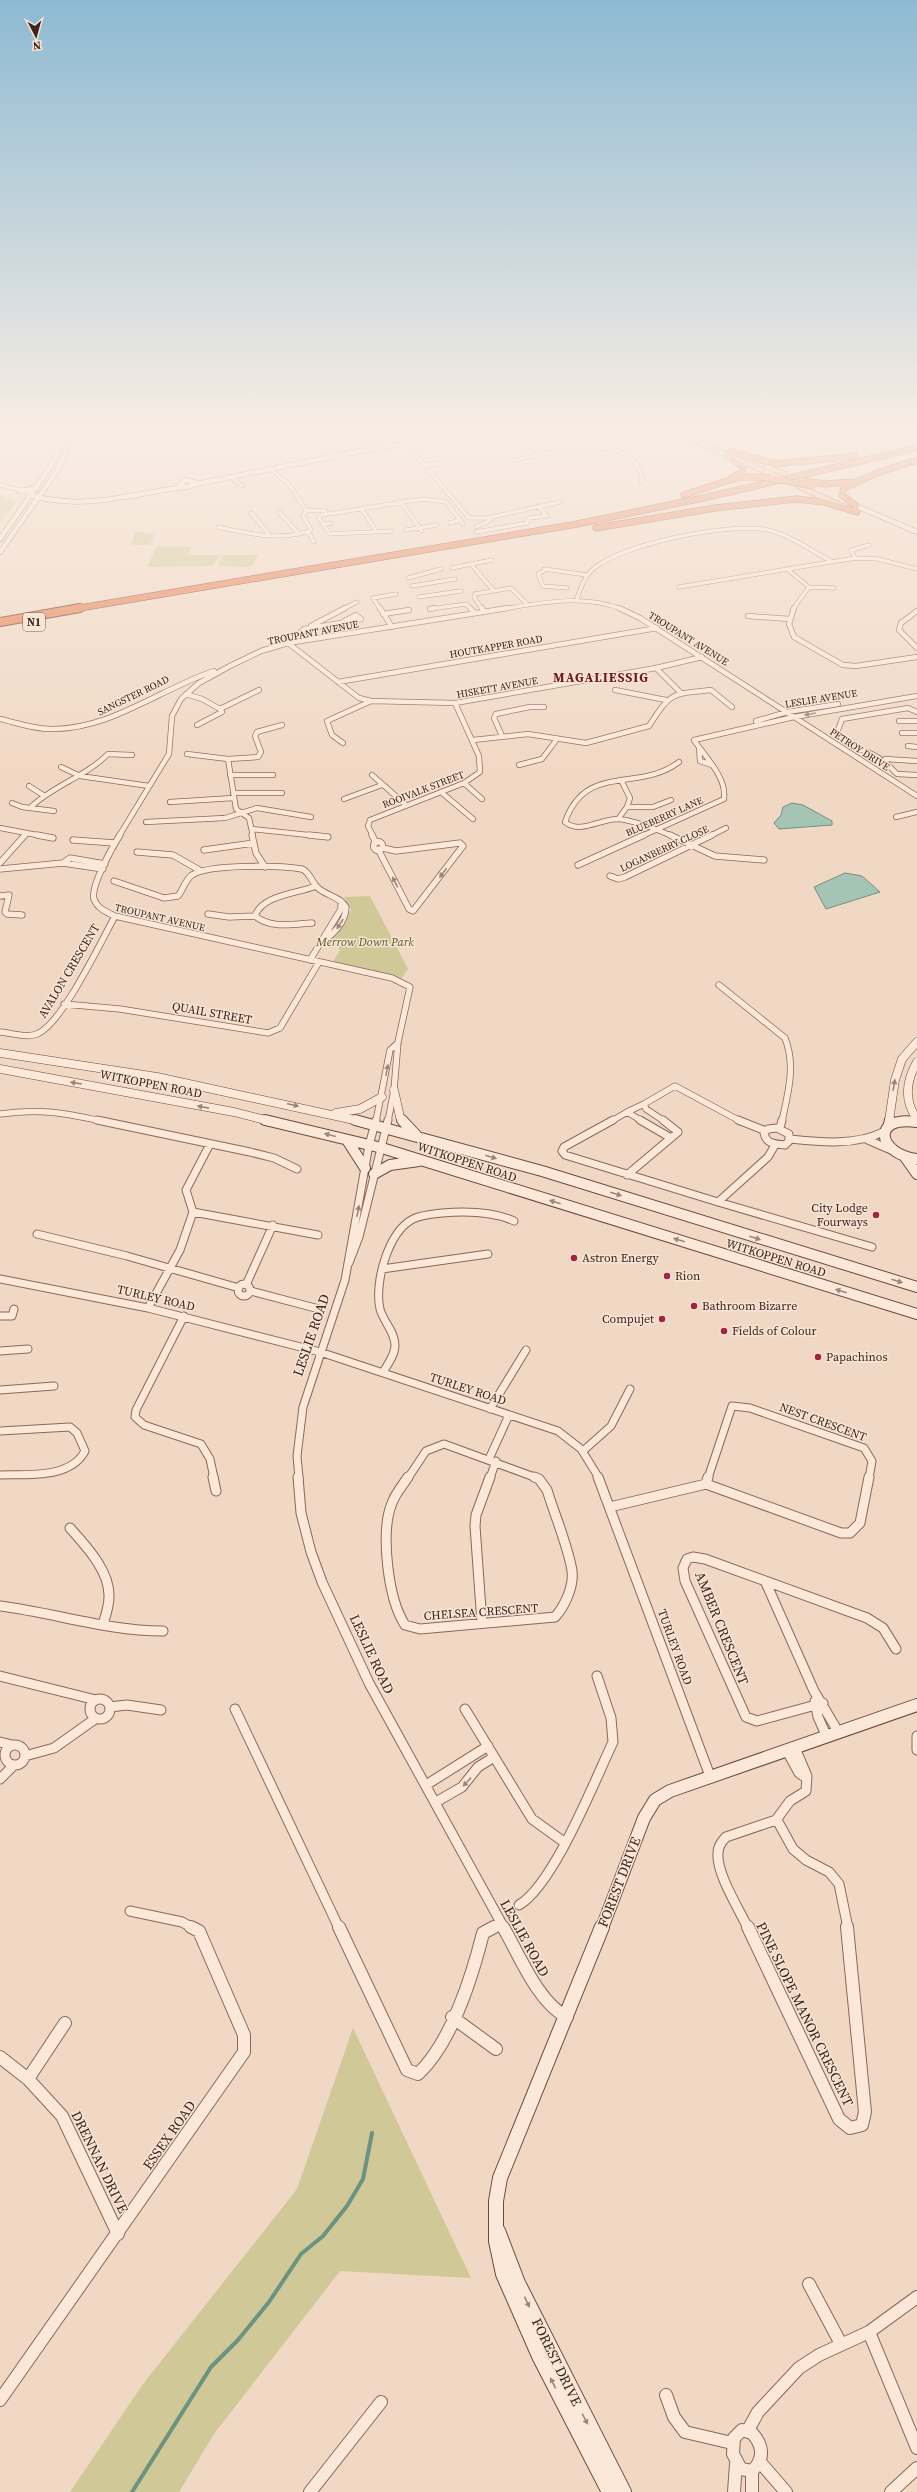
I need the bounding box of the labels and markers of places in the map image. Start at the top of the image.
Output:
place label: City Lodge Fourways [811,1200,868,1230]
marker: City Lodge Fourways [871,1210,881,1220]
place label: Astron Energy [582,1250,660,1266]
marker: Astron Energy [569,1253,579,1263]
place label: Rion [675,1268,700,1284]
marker: Rion [662,1271,672,1281]
place label: Bathroom Bizarre [702,1298,797,1314]
marker: Bathroom Bizarre [689,1301,699,1311]
place label: Compujet [602,1311,654,1327]
marker: Compujet [657,1314,667,1324]
place label: Fields of Colour [732,1323,817,1339]
marker: Fields of Colour [719,1326,729,1336]
place label: Papachinos [826,1349,888,1365]
marker: Papachinos [813,1352,823,1362]

